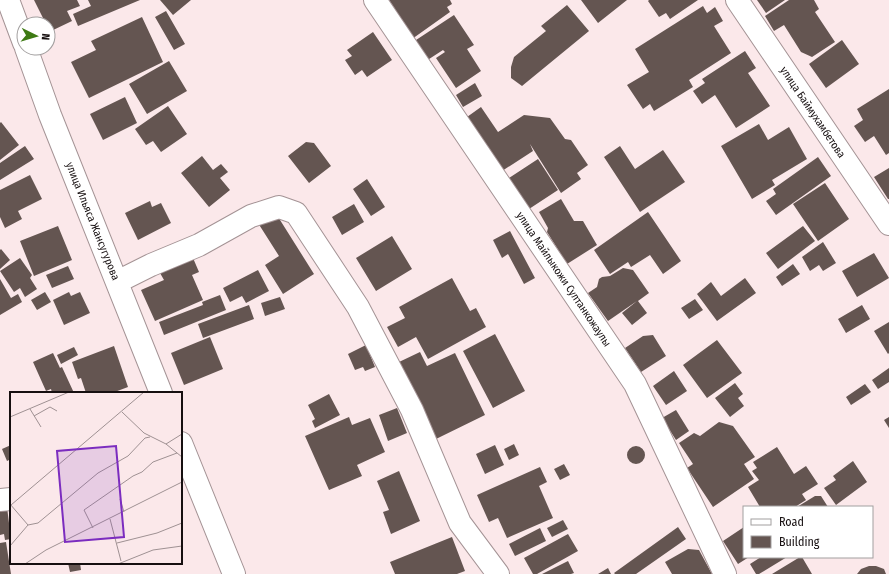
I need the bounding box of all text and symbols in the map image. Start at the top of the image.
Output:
north arrow [16,16,56,56]
text: N [39,33,52,41]
street label: улица Баймухамбетова [777,64,848,160]
street label: улица Ильяса Жансугурова [63,160,122,282]
street label: улица Майлыкожи Султанкожаулы [513,209,614,349]
inset map [10,392,182,564]
legend [743,506,873,558]
text: Road [779,515,804,529]
text: Building [779,535,820,549]

